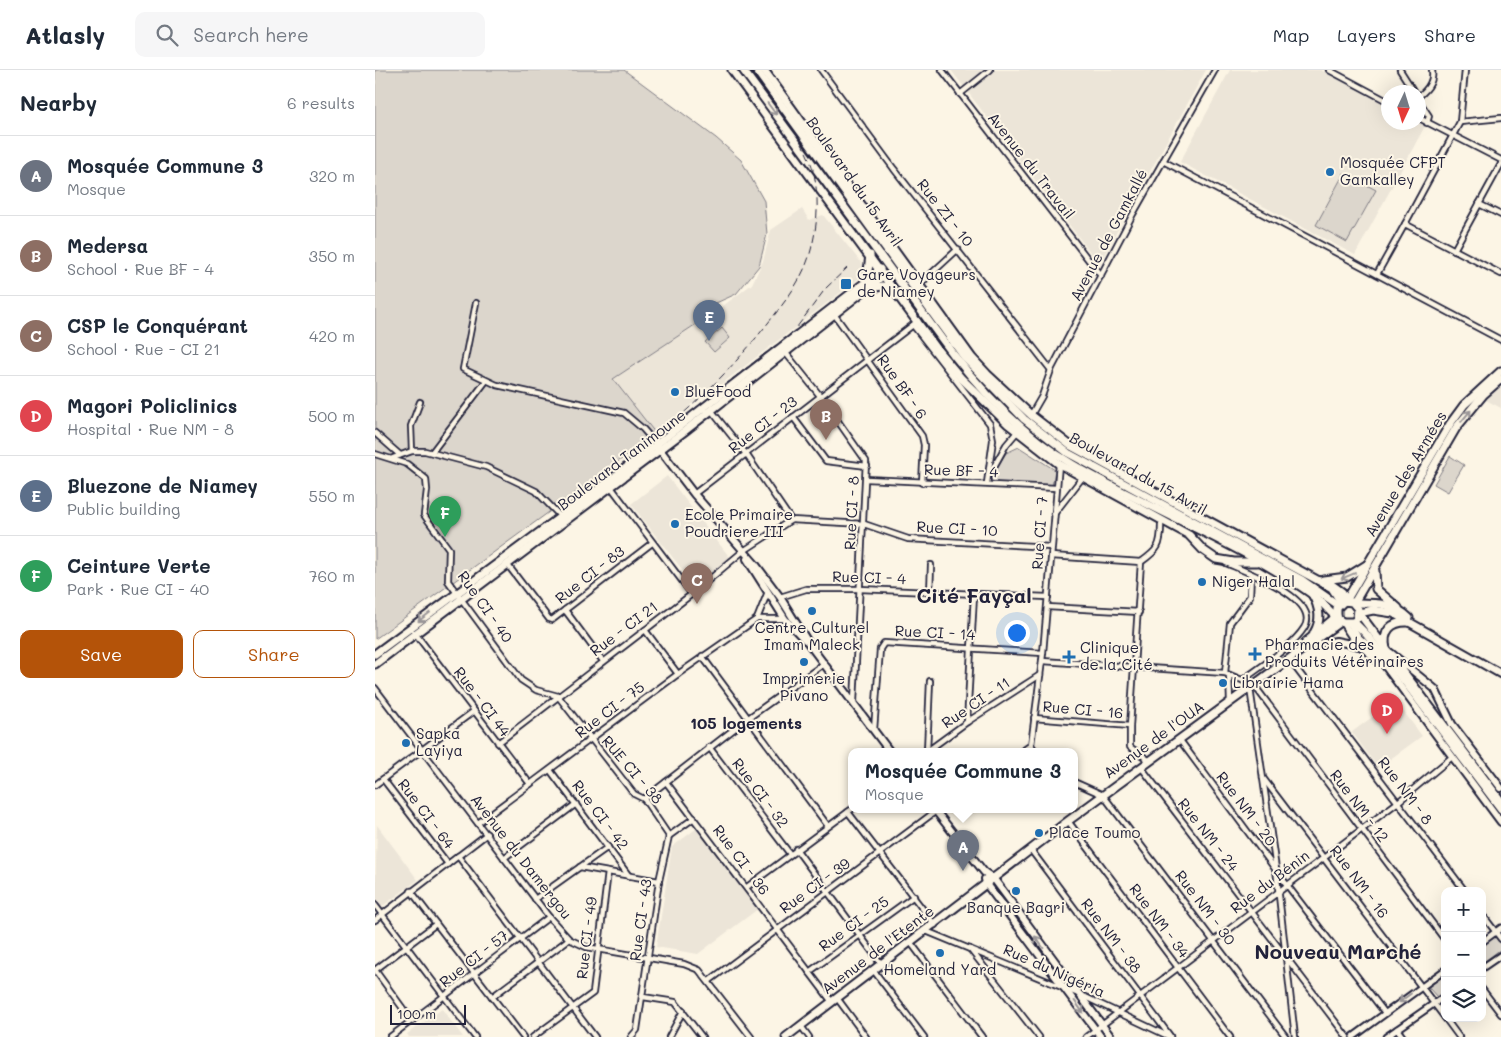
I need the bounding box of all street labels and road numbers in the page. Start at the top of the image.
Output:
street label: Avenue du Travail [984,108,1080,223]
street label: Boulevard du 15 Avril [802,113,907,250]
street label: Avenue de Gamkallé [1065,165,1151,304]
street label: Rue ZI - 10 [913,175,978,250]
street label: Rue BF - 6 [873,350,932,423]
street label: Rue CI - 23 [724,391,801,457]
street label: Boulevard Tanimoune [553,404,690,514]
street label: Avenue des Armées [1360,407,1451,540]
street label: Boulevard du 15 Avril [1066,427,1211,519]
street label: Rue BF - 4 [924,459,999,481]
street label: Rue CI - 8 [839,475,863,551]
street label: Rue CI - 7 [1026,496,1052,570]
street label: Rue CI - 10 [916,516,998,540]
street label: Rue CI - 83 [551,541,628,608]
street label: Rue CI - 4 [832,566,907,588]
street label: Rue CI - 40 [454,567,518,646]
street label: Rue - CI 21 [585,596,661,660]
street label: Rue CI - 14 [894,620,976,644]
street label: Rue - CI 44 [450,662,516,741]
street label: Rue CI - 11 [937,672,1014,732]
street label: Rue CI - 75 [571,676,648,742]
street label: Rue CI - 16 [1042,696,1124,722]
street label: Avenue de l'OUA [1099,696,1208,782]
street label: RUE CI - 38 [598,731,668,808]
street label: Rue NM - 8 [1374,752,1438,828]
street label: Rue CI - 32 [728,754,794,831]
street label: Rue NM - 12 [1326,765,1394,846]
street label: Rue NM - 20 [1212,767,1281,850]
street label: Rue CI - 64 [394,774,460,853]
street label: Rue CI - 42 [568,776,634,853]
street label: Avenue du Damergou [467,790,577,923]
street label: Rue NM - 24 [1174,794,1244,875]
street label: Rue CI - 36 [709,820,775,899]
street label: Rue NM - 16 [1326,841,1394,922]
street label: Rue du Bénin [1226,845,1313,918]
street label: Rue CI - 39 [775,853,854,918]
street label: Rue NM - 30 [1171,866,1241,949]
street label: Rue CI - 43 [624,877,656,962]
street label: Rue NM - 34 [1125,879,1195,962]
street label: Rue CI - 25 [814,891,893,955]
street label: Rue NM - 38 [1077,894,1146,977]
street label: Rue CI - 49 [571,895,601,980]
street label: Avenue de l'Etente [817,900,938,998]
street label: Rue CI - 57 [435,925,512,991]
street label: Rue du Nigéria [1000,939,1109,1001]

